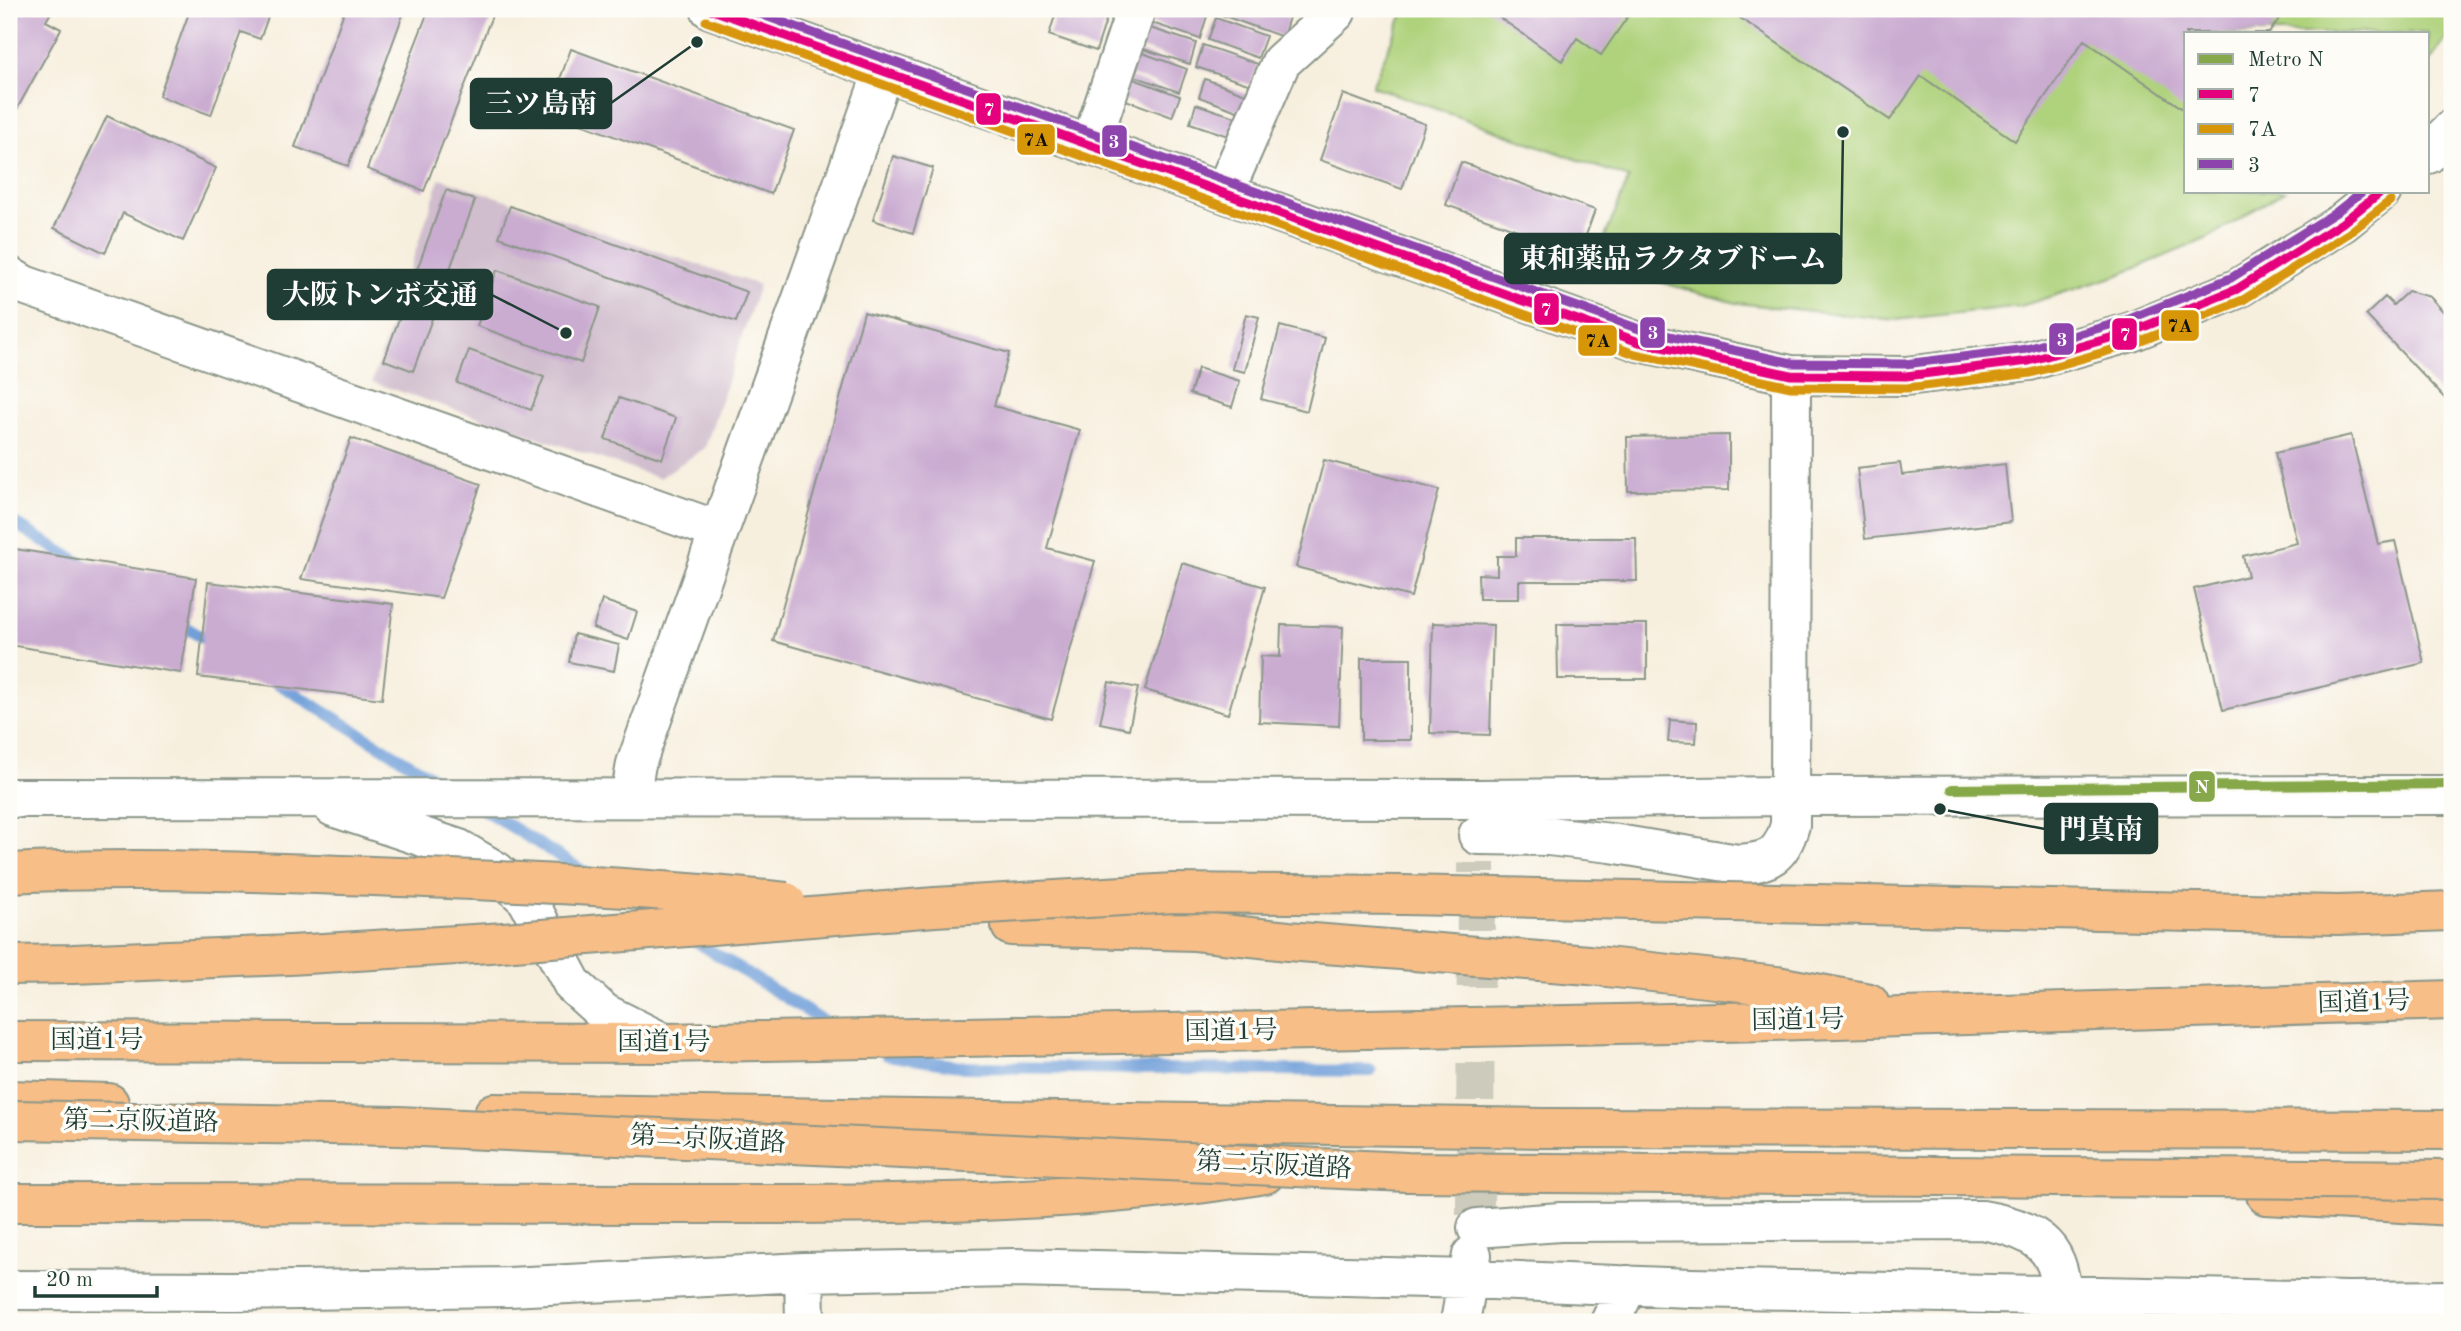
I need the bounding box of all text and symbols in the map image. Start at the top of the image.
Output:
legend [2184,32,2430,192]
text: Metro N [2248,50,2324,71]
callout: 三ツ島南 [471,79,611,128]
text: 7 [2248,86,2260,107]
text: 三ツ島南 [485,89,597,120]
line badge: 7 [975,92,1002,126]
text: 7 [983,102,995,121]
text: 7A [2248,120,2276,141]
line badge: 7A [1016,123,1056,156]
line badge: 3 [1101,124,1128,158]
text: 7A [1023,132,1049,151]
text: 3 [1108,134,1120,153]
text: 3 [2248,156,2260,177]
callout: 東和薬品ラクタブドーム [1505,234,1841,283]
text: 東和薬品ラクタブドーム [1519,244,1827,275]
callout: 大阪トンボ交通 [268,270,492,319]
text: 大阪トンボ交通 [282,280,478,311]
line badge: 7 [1533,292,1560,326]
text: 7 [1540,302,1552,321]
line badge: 7A [2160,309,2200,342]
line badge: 3 [1639,316,1666,349]
line badge: 7 [2111,317,2138,351]
text: 7A [2167,318,2193,337]
line badge: 3 [2048,322,2075,356]
line badge: 7A [1577,324,1618,357]
text: 3 [1647,325,1659,344]
text: 7 [2119,327,2131,346]
text: 3 [2056,332,2068,351]
text: 7A [1585,333,1611,352]
line badge: N [2188,770,2216,803]
text: N [2195,779,2210,798]
callout: 門真南 [2045,804,2157,853]
text: 門真南 [2059,815,2143,846]
street label: 国道1号 [2317,986,2411,1018]
street label: 国道1号 [1751,1005,1845,1035]
street label: 国道1号 [1184,1016,1278,1046]
street label: 国道1号 [50,1026,144,1054]
street label: 国道1号 [617,1028,711,1056]
street label: 第二京阪道路 [63,1106,219,1136]
street label: 第二京阪道路 [629,1121,787,1157]
street label: 第二京阪道路 [1195,1147,1353,1183]
scale bar [35,1254,158,1298]
text: 20 m [46,1270,93,1291]

